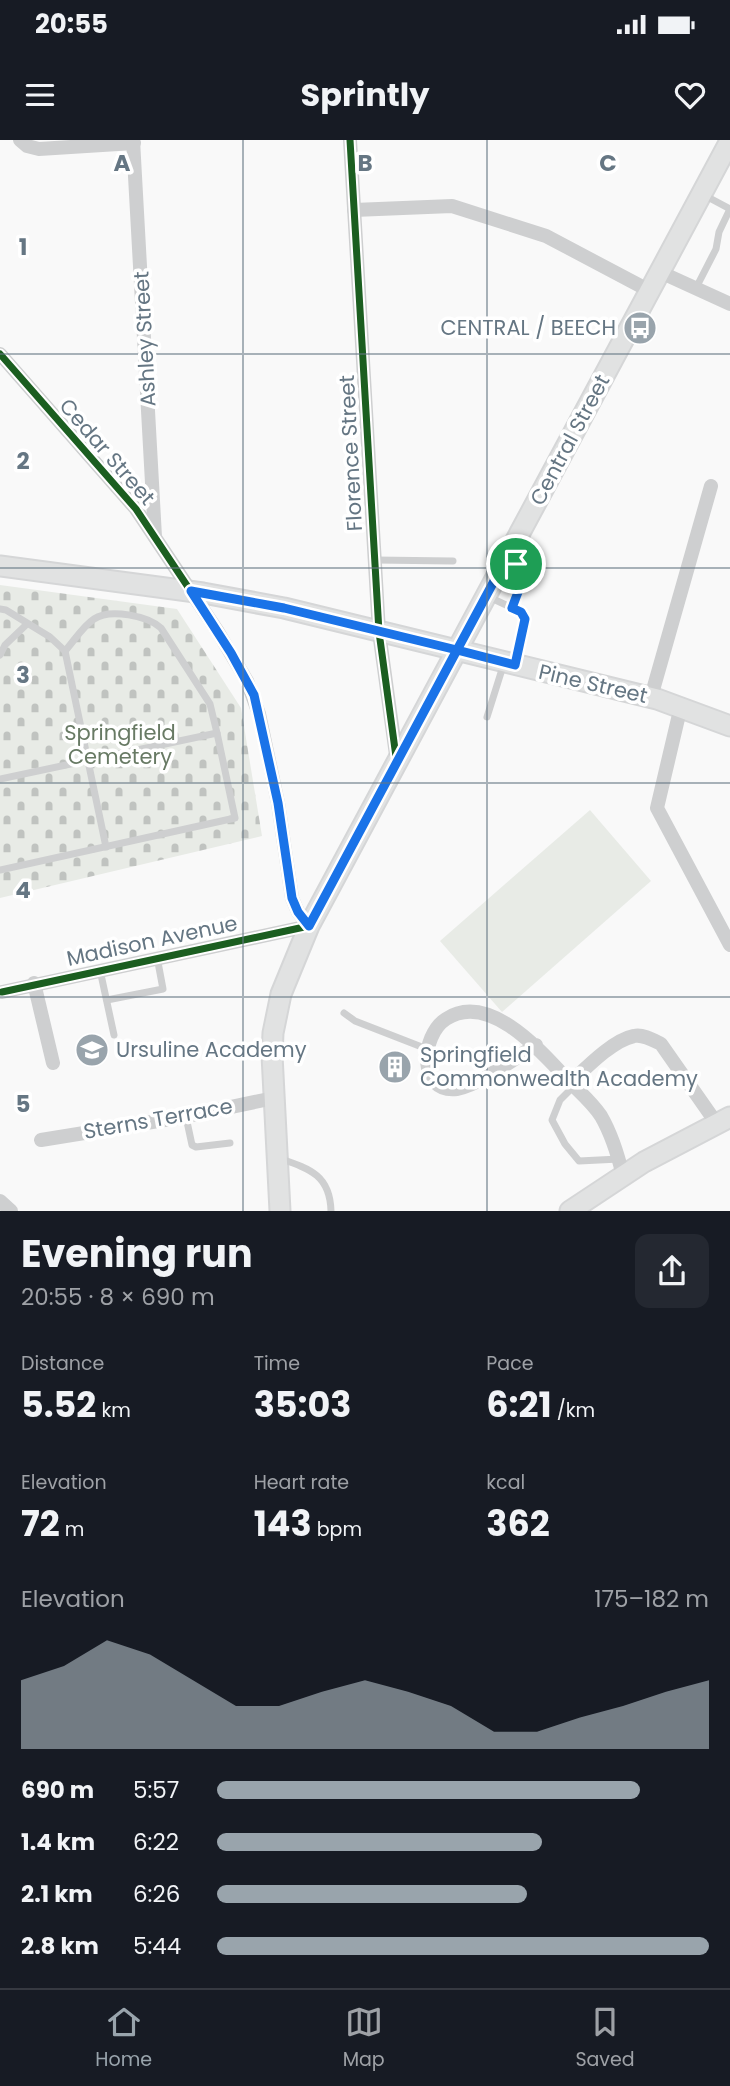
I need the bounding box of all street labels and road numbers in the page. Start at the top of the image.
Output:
street label: Ashley Street [126,271,163,408]
street label: Central Street [523,369,616,510]
street label: Florence Street [332,374,369,532]
street label: Cedar Street [53,392,162,511]
street label: Pine Street [536,657,650,710]
street label: Madison Avenue [64,908,240,973]
street label: Sterns Terrace [81,1091,235,1146]

